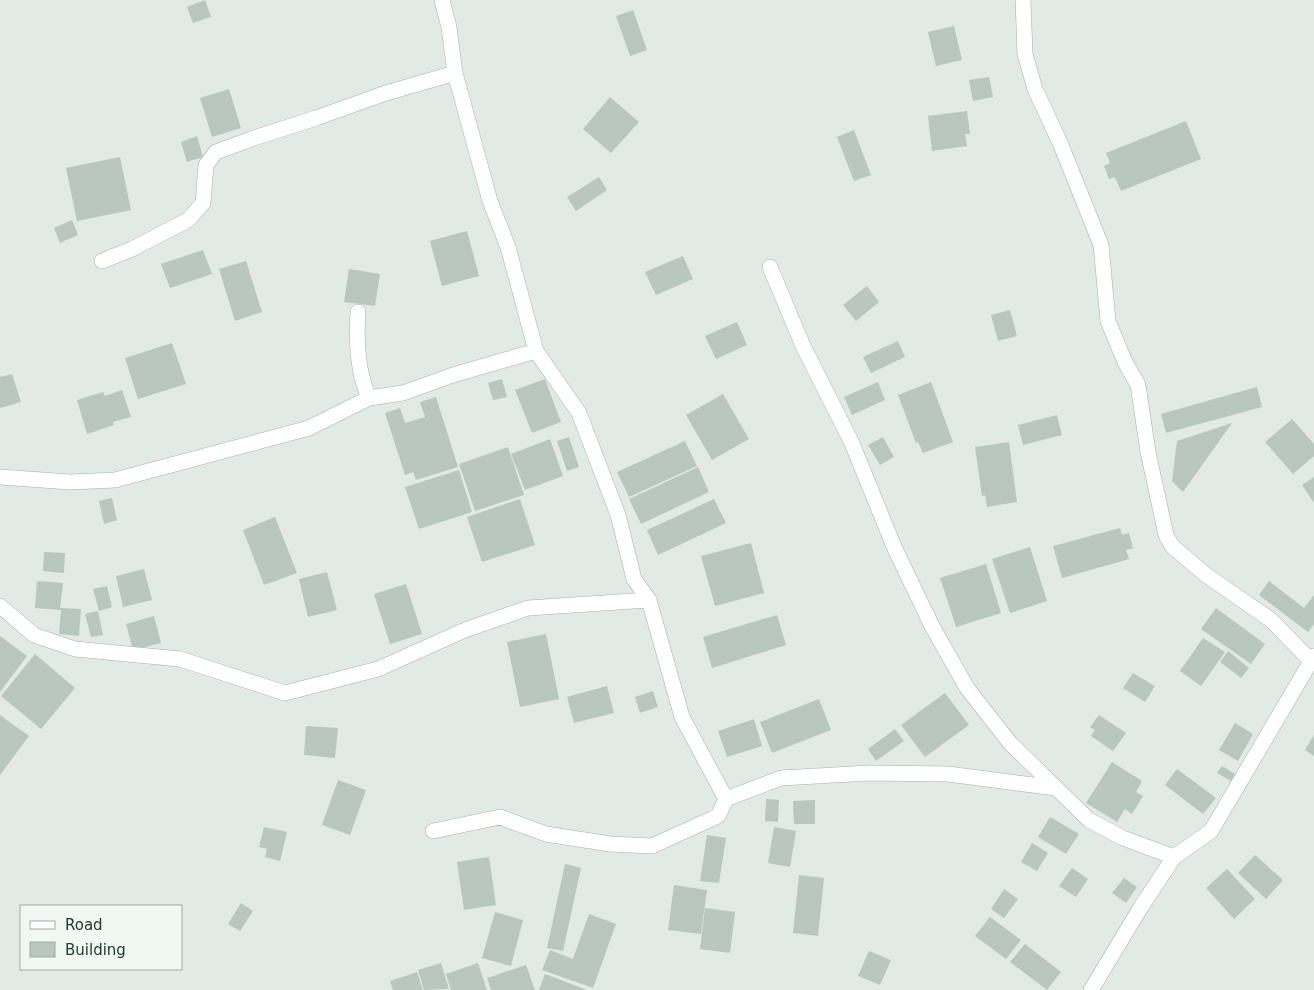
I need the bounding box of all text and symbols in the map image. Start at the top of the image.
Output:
legend [20,905,182,970]
text: Road [65,916,103,934]
text: Building [65,941,126,959]

